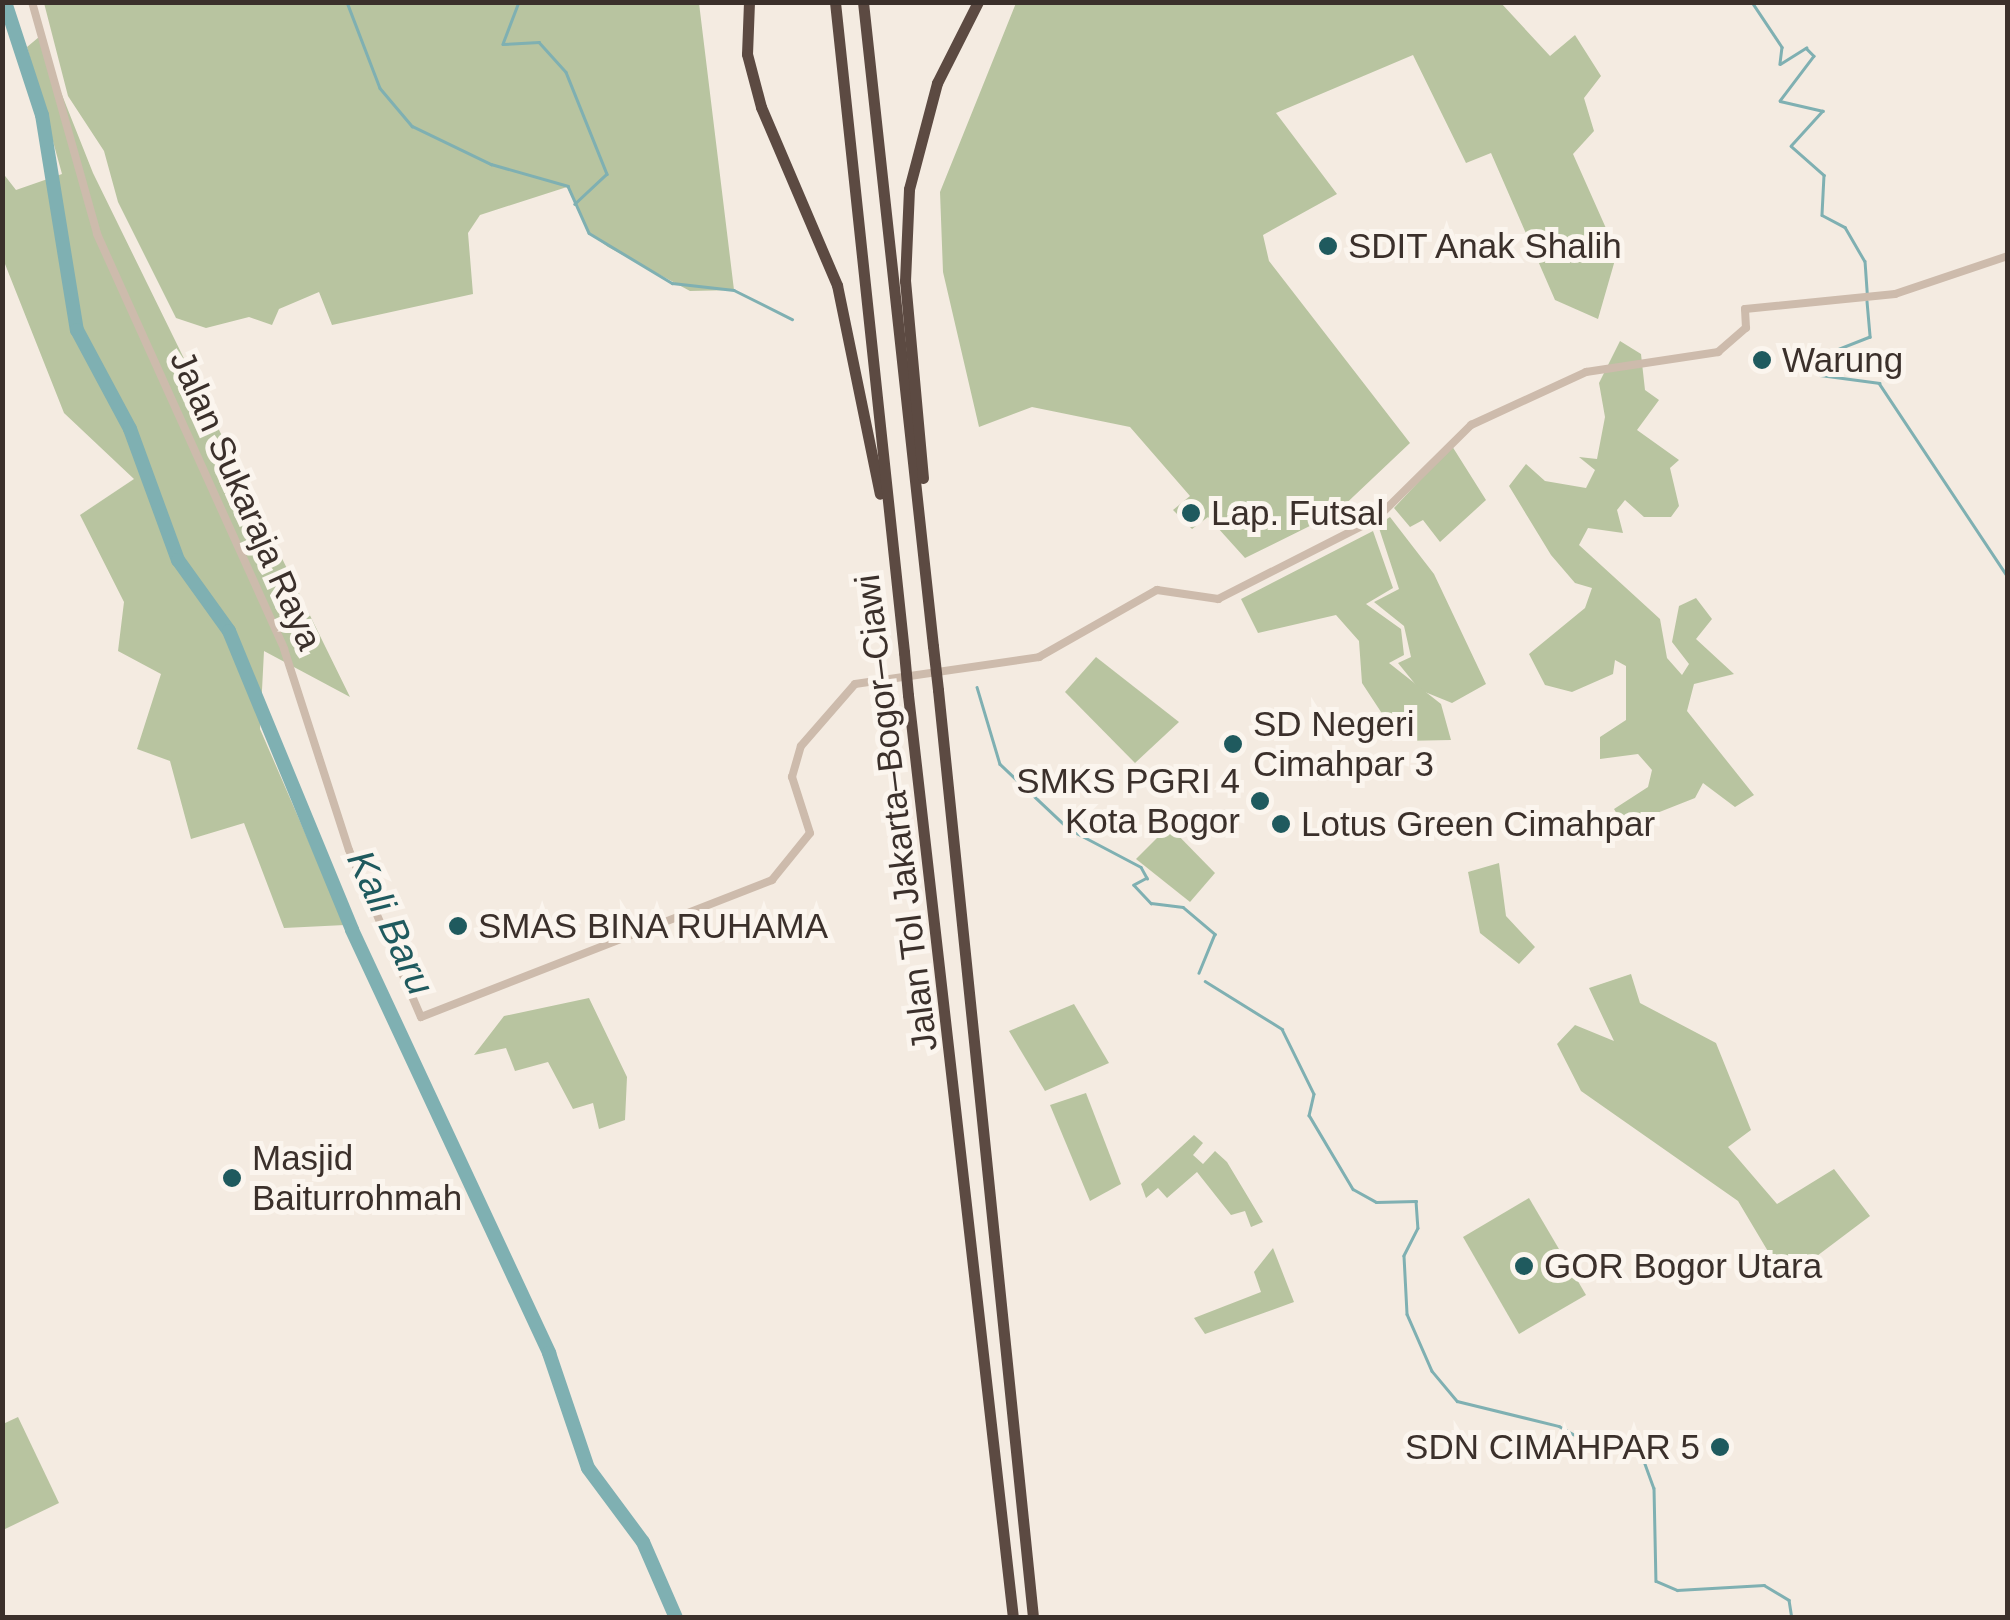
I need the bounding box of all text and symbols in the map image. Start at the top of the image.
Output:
place label: SDIT Anak Shalih [1348,225,1624,267]
marker: SDIT Anak Shalih [1317,235,1339,257]
place label: Warung [1782,339,1903,381]
street label: Jalan Sukaraja Raya [161,344,331,656]
marker: Warung [1751,349,1773,371]
place label: Lap. Futsal [1211,492,1384,534]
marker: Lap. Futsal [1180,502,1202,524]
street label: Jalan Tol Jakarta–Bogor–Ciawi [846,572,946,1054]
place label: SD Negeri Cimahpar 3 [1253,703,1434,785]
marker: SD Negeri Cimahpar 3 [1222,733,1244,755]
place label: SMKS PGRI 4 Kota Bogor [1016,760,1240,842]
marker: SMKS PGRI 4 Kota Bogor [1249,790,1271,812]
place label: Lotus Green Cimahpar [1301,803,1655,845]
marker: Lotus Green Cimahpar [1270,813,1292,835]
water label: Kali Baru [337,843,443,1003]
place label: SMAS BINA RUHAMA [478,905,830,947]
marker: SMAS BINA RUHAMA [447,915,469,937]
place label: Masjid Baiturrohmah [252,1137,462,1219]
marker: Masjid Baiturrohmah [221,1167,243,1189]
place label: GOR Bogor Utara [1544,1245,1822,1287]
marker: GOR Bogor Utara [1513,1255,1535,1277]
place label: SDN CIMAHPAR 5 [1405,1426,1700,1468]
marker: SDN CIMAHPAR 5 [1709,1436,1731,1458]

